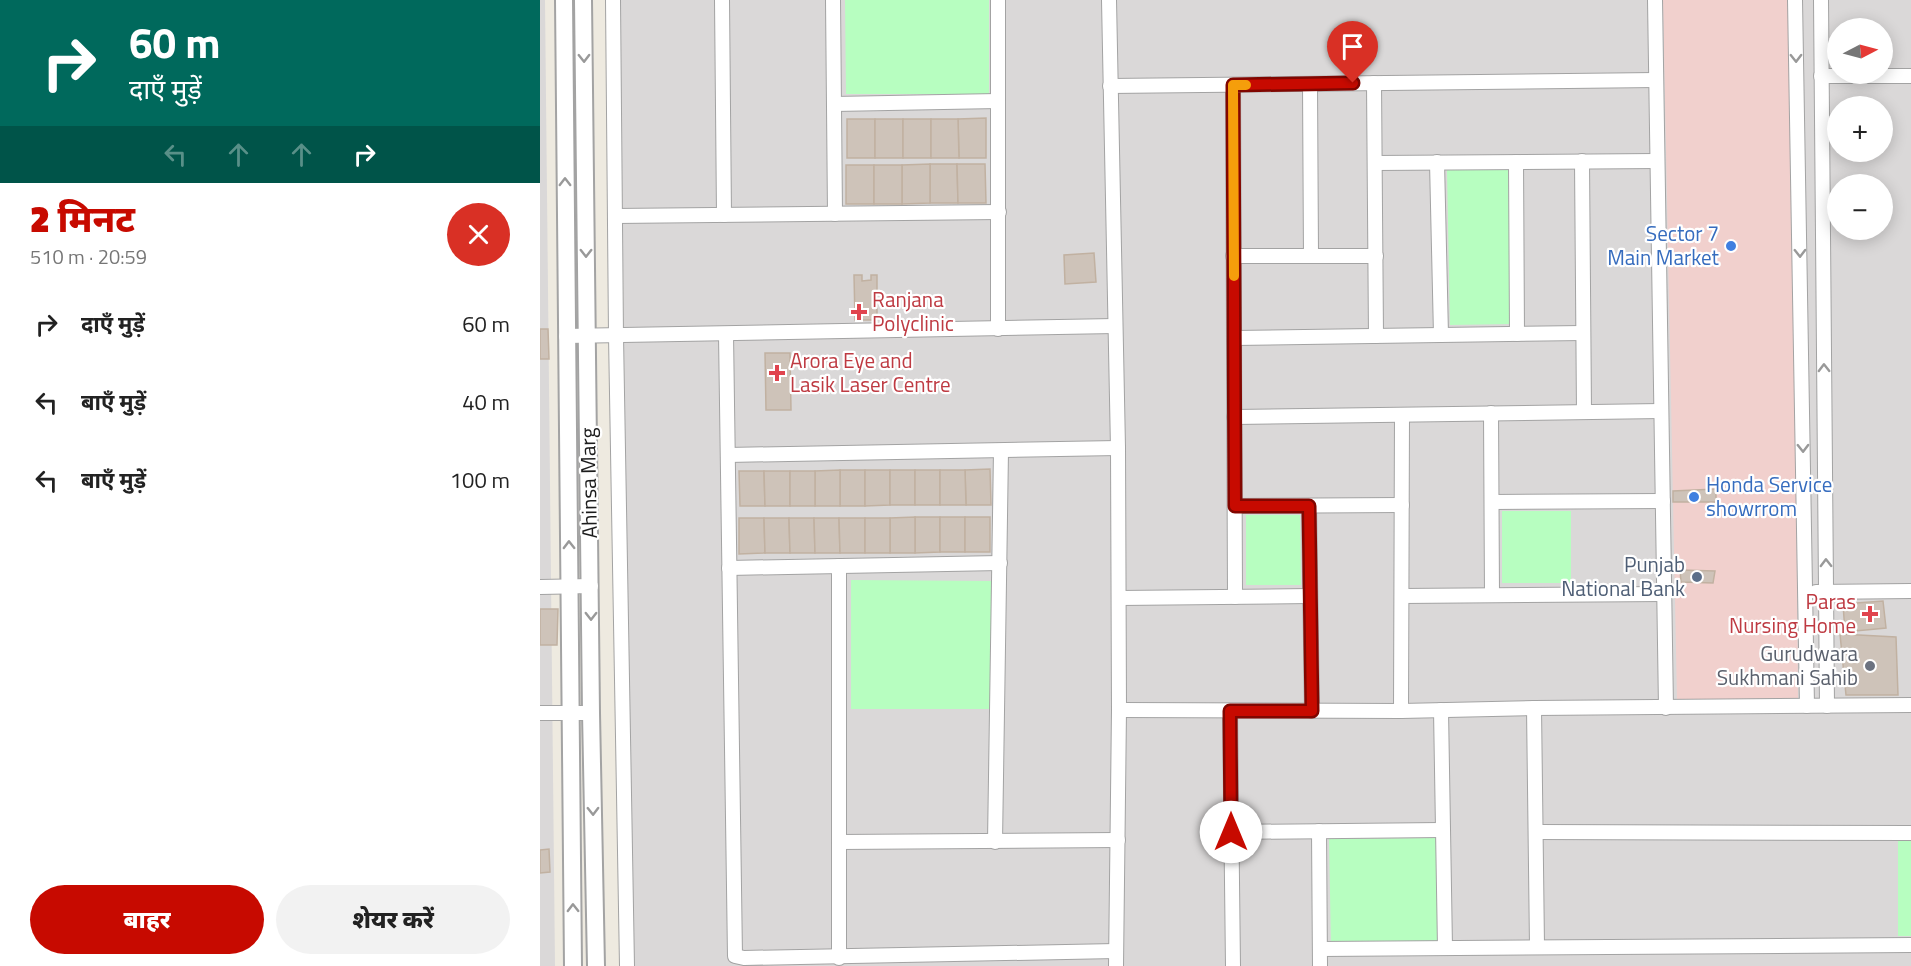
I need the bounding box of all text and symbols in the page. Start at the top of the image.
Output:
text: 60 m [129,10,221,74]
north arrow [1827,18,1893,84]
map controls [1827,18,1893,240]
pin [1327,21,1378,83]
icon: right [30,24,108,102]
icon: arrive [1336,30,1369,63]
one-way arrow [578,54,590,63]
one-way arrow [1790,54,1803,63]
text: दाएँ मुड़ें [129,68,202,109]
button: + [1827,96,1893,162]
icon: left [159,138,192,171]
icon: ahead [222,138,255,171]
icon: ahead [285,138,318,171]
icon: right [348,138,381,171]
button: − [1827,174,1893,240]
one-way arrow [559,177,571,186]
text: 2 मिनट [30,191,135,246]
button: close [447,203,510,266]
place label: Sector 7 Main Market [1607,217,1720,273]
marker: Sector 7 Main Market [1724,239,1738,253]
text: 510 m · 20:59 [30,241,147,272]
one-way arrow [580,249,592,258]
one-way arrow [1794,249,1806,258]
place label: Ranjana Polyclinic [872,283,954,339]
marker: Ranjana Polyclinic [850,303,868,321]
text: दाएँ मुड़ें [81,307,145,341]
text: 60 m [462,307,510,341]
icon: right [30,308,63,341]
place label: Arora Eye and Lasik Laser Centre [790,344,951,400]
marker: Arora Eye and Lasik Laser Centre [768,364,786,382]
one-way arrow [1818,364,1830,373]
text: बाएँ मुड़ें [81,385,146,419]
text: 40 m [462,385,510,419]
icon: left [30,386,63,419]
street label: Ahinsa Marg [571,427,605,539]
one-way arrow [1797,444,1809,453]
text: बाएँ मुड़ें [81,463,146,497]
text: 100 m [450,463,510,497]
icon: left [30,464,63,497]
place label: Honda Service showrrom [1706,468,1832,524]
marker: Honda Service showrrom [1687,490,1701,504]
one-way arrow [563,540,575,549]
place label: Punjab National Bank [1561,548,1685,604]
one-way arrow [1819,559,1832,568]
marker: Punjab National Bank [1690,570,1704,584]
place label: Paras Nursing Home [1729,585,1856,641]
marker: Paras Nursing Home [1861,605,1879,623]
one-way arrow [585,612,597,621]
place label: Gurudwara Sukhmani Sahib [1717,637,1858,693]
marker: Gurudwara Sukhmani Sahib [1863,659,1877,673]
position arrow [1199,800,1263,864]
one-way arrow [587,807,599,816]
button: बाहर [30,885,264,954]
button: शेयर करें [276,885,510,954]
one-way arrow [567,903,579,912]

